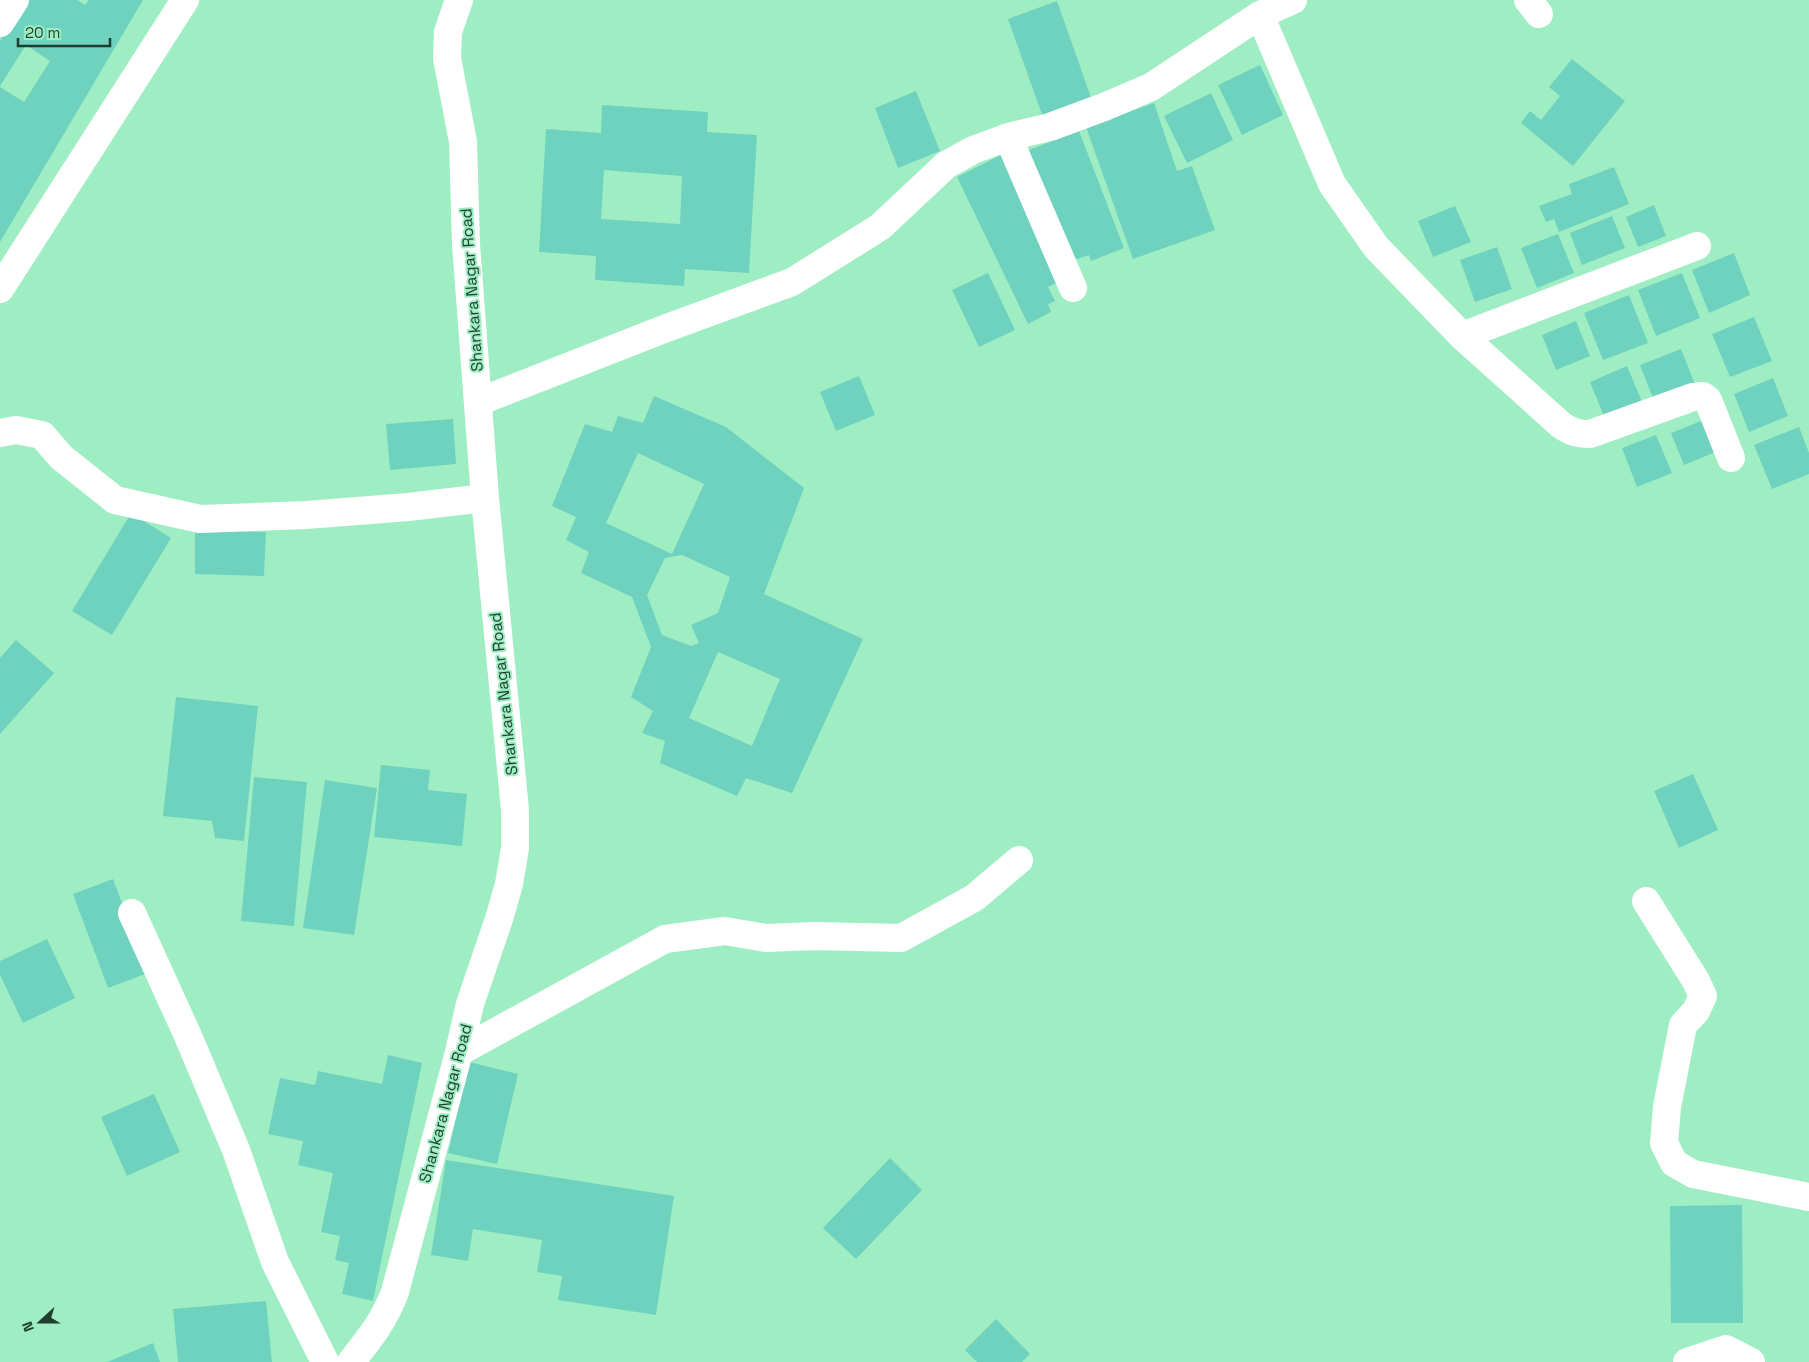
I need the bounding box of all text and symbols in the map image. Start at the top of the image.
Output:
scale bar [18,15,110,47]
text: 20 m [25,23,60,42]
street label: Shankara Nagar Road [455,208,488,372]
street label: Shankara Nagar Road [484,611,523,777]
street label: Shankara Nagar Road [414,1021,477,1185]
north arrow [15,1297,65,1347]
text: N [18,1319,38,1334]

